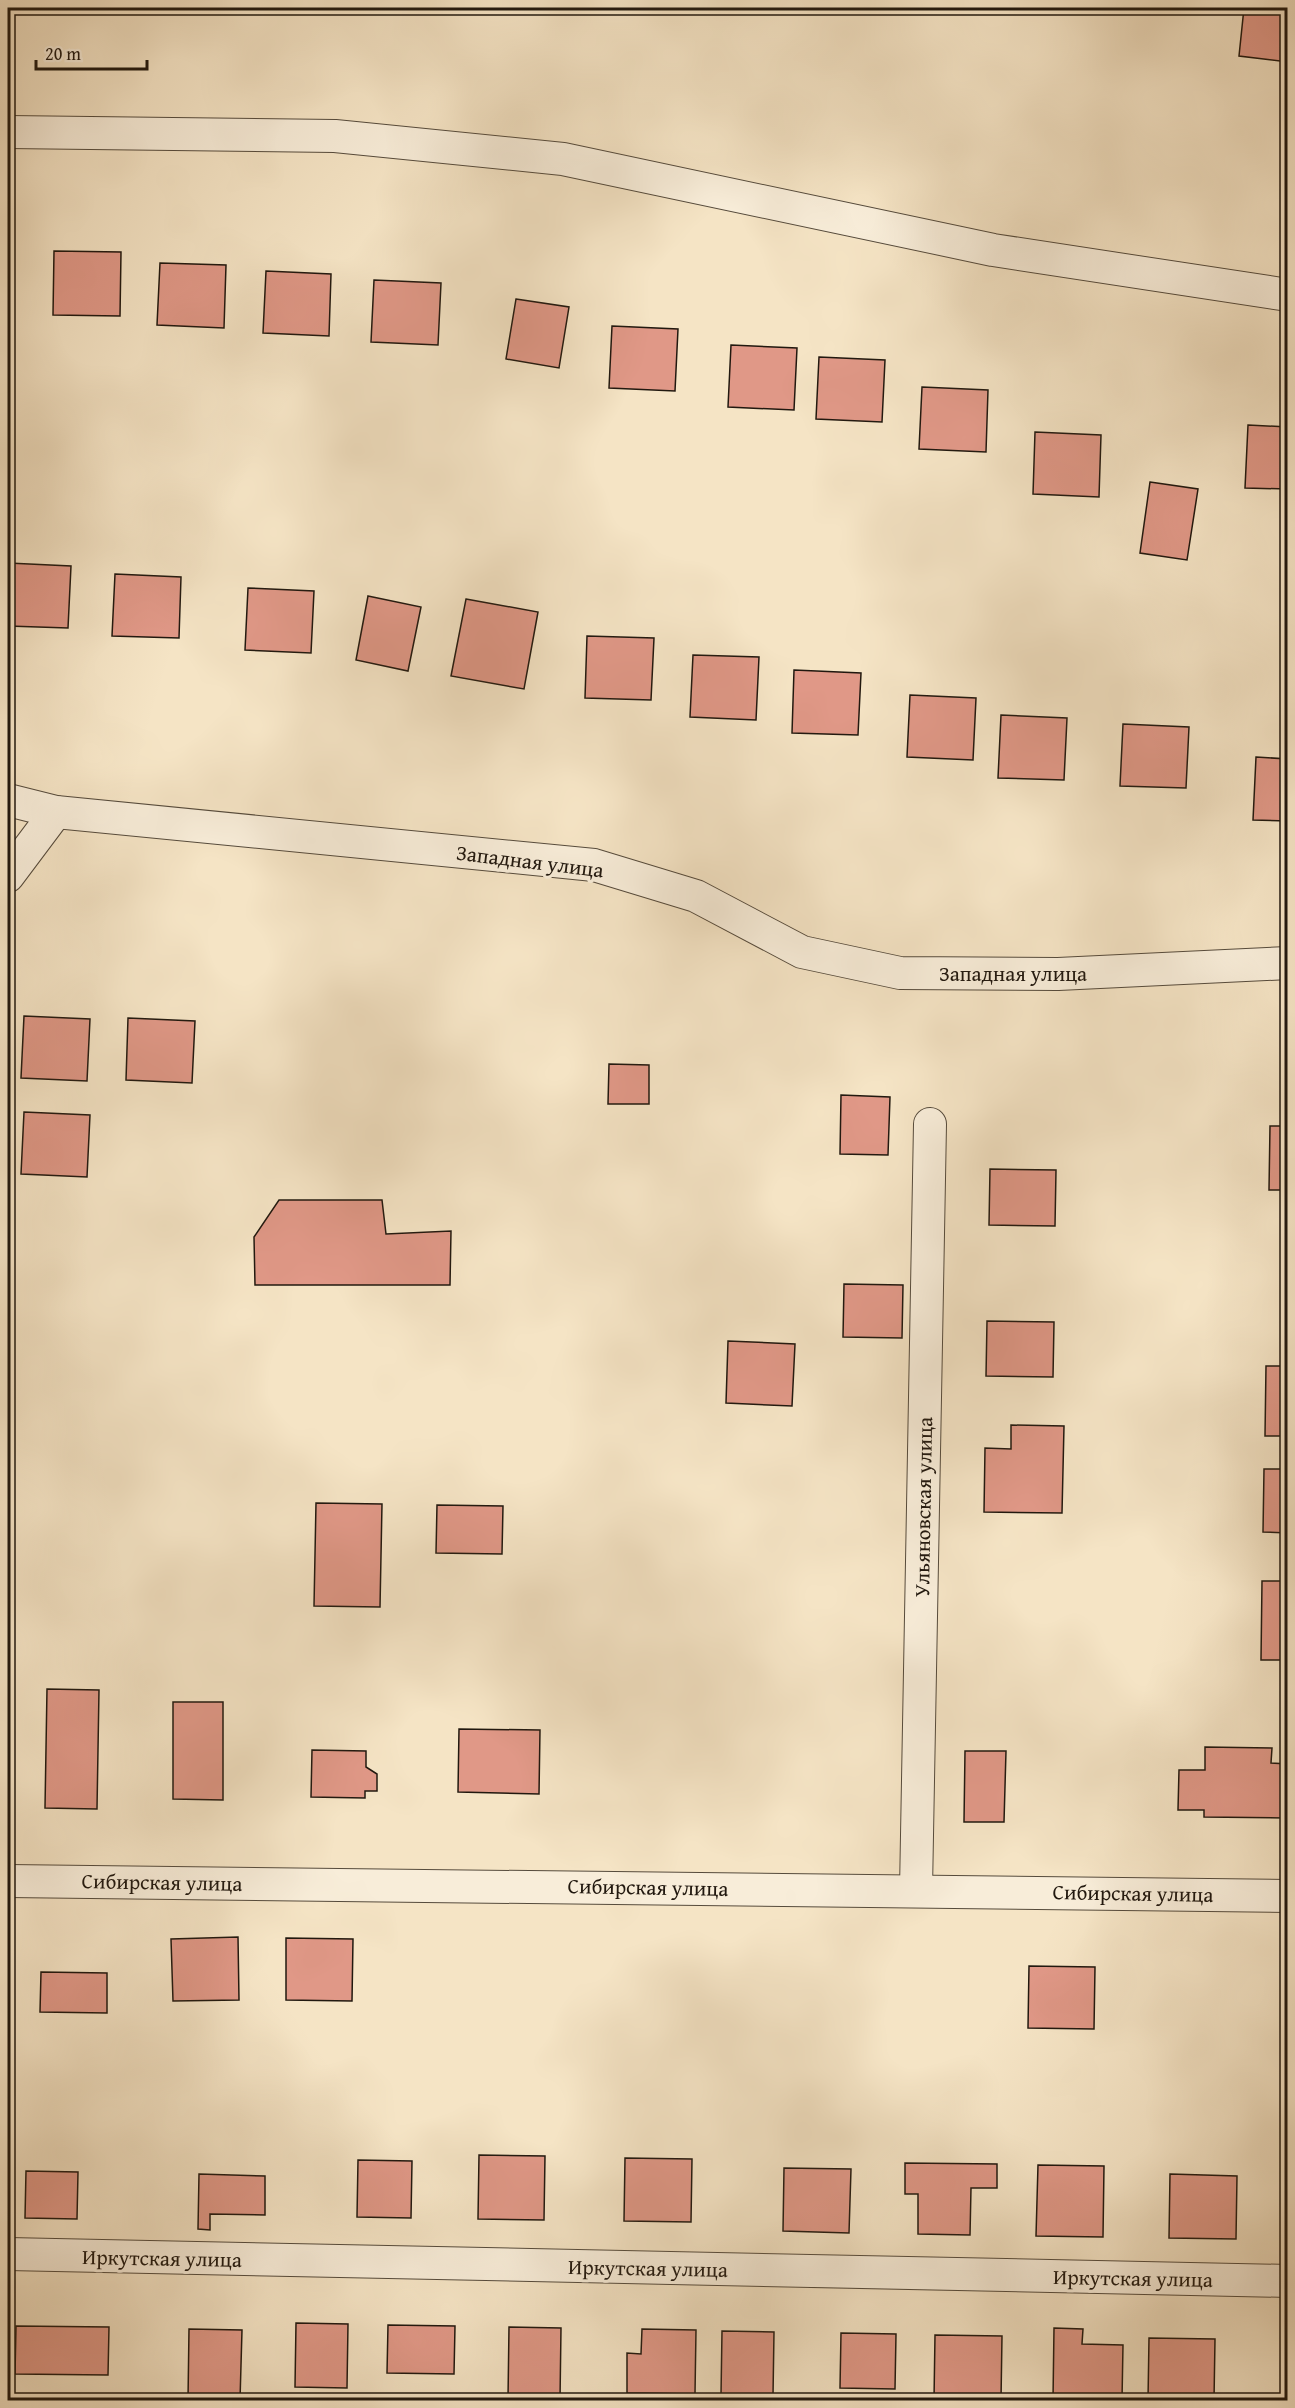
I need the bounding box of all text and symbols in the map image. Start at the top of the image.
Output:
scale bar [36,33,147,71]
text: 20 m [45,40,81,67]
street label: Западная улица [455,837,605,885]
street label: Западная улица [939,958,1087,989]
street label: Ульяновская улица [906,1417,940,1597]
street label: Сибирская улица [81,1865,243,1899]
street label: Сибирская улица [567,1870,729,1904]
street label: Сибирская улица [1052,1876,1214,1910]
street label: Иркутская улица [82,2241,242,2275]
street label: Иркутская улица [568,2251,728,2285]
street label: Иркутская улица [1053,2261,1213,2295]

